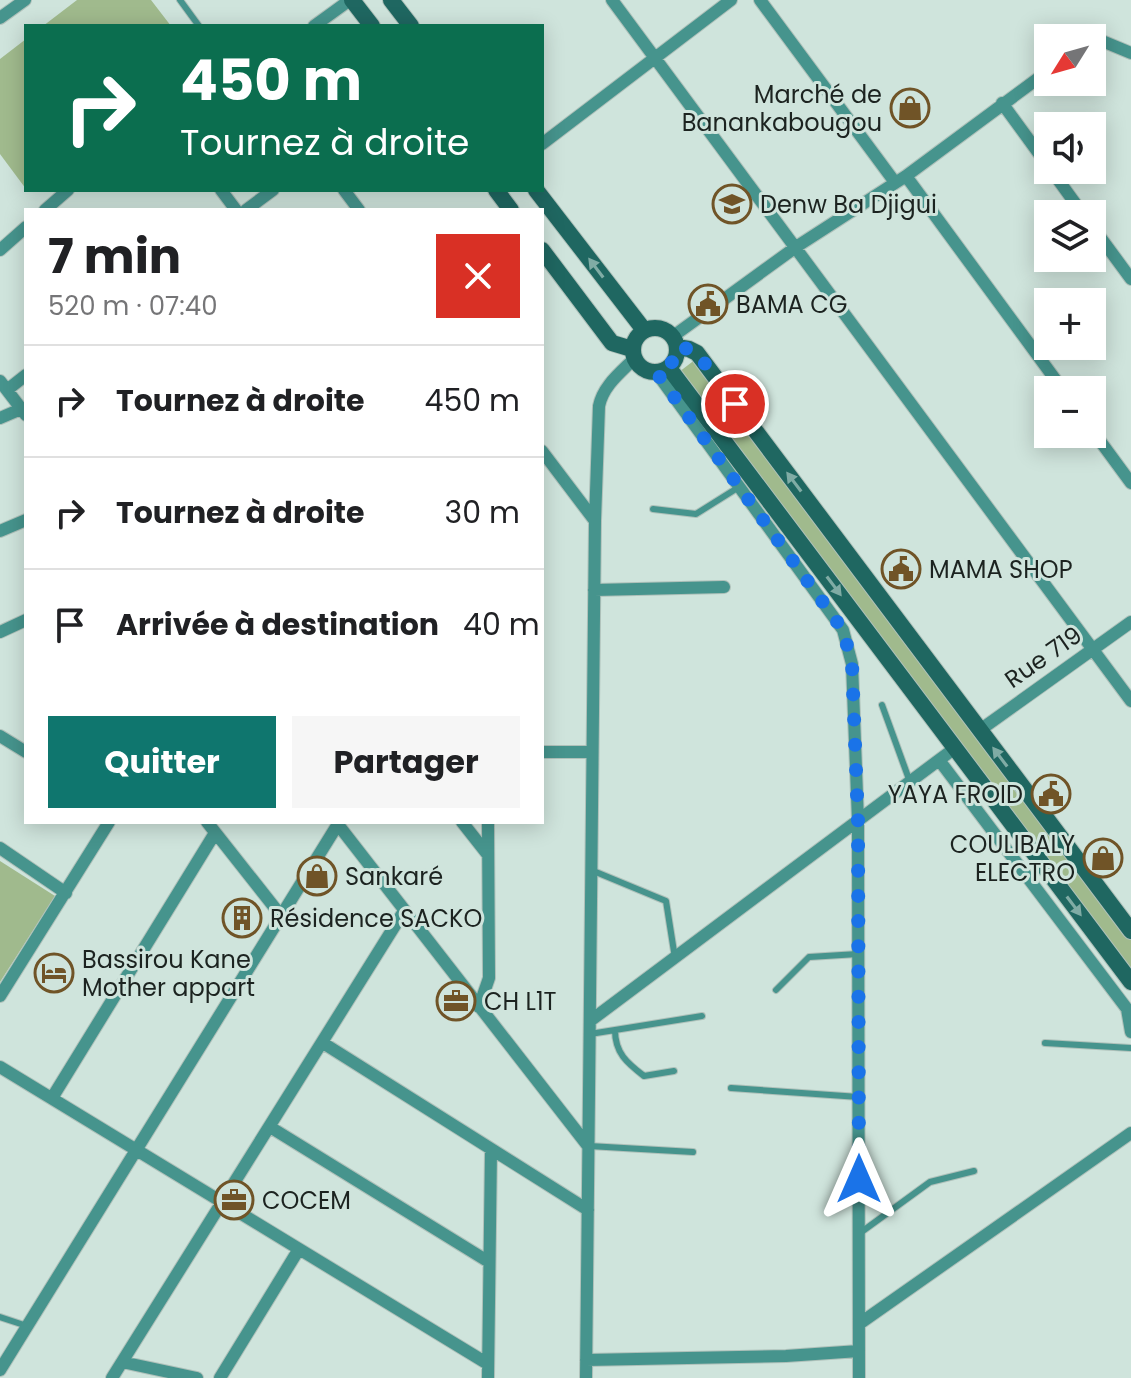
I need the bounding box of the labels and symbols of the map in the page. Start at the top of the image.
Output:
north arrow [1034,24,1106,96]
place label: Marché de Banankabougou [682,78,882,139]
shop icon: Marché de Banankabougou [889,87,931,129]
school or university icon: Denw Ba Djigui [711,183,753,225]
place label: Denw Ba Djigui [760,188,937,221]
one-way arrow [589,258,605,279]
public building icon: BAMA CG [687,283,729,325]
place label: BAMA CG [736,288,847,321]
pin [701,370,769,438]
one-way arrow [786,471,802,492]
public building icon: MAMA SHOP [880,548,922,590]
place label: MAMA SHOP [929,553,1073,586]
one-way arrow [825,576,841,596]
street label: Rue 719 [998,618,1088,696]
one-way arrow [993,746,1009,767]
public building icon: YAYA FROID [1030,773,1072,815]
place label: YAYA FROID [888,778,1023,811]
place label: COULIBALY ELECTRO [950,828,1075,889]
shop icon: COULIBALY ELECTRO [1082,837,1124,879]
shop icon: Sankaré [296,855,338,897]
place label: Sankaré [345,860,443,893]
one-way arrow [1066,895,1082,917]
building icon: Résidence SACKO [221,897,263,939]
place label: Résidence SACKO [270,902,482,935]
place label: Bassirou Kane Mother appart [82,943,255,1004]
hotel icon: Bassirou Kane Mother appart [33,952,75,994]
office icon: CH L1T [435,980,477,1022]
place label: CH L1T [484,985,557,1018]
position arrow [817,1137,901,1221]
office icon: COCEM [213,1179,255,1221]
place label: COCEM [262,1184,351,1217]

